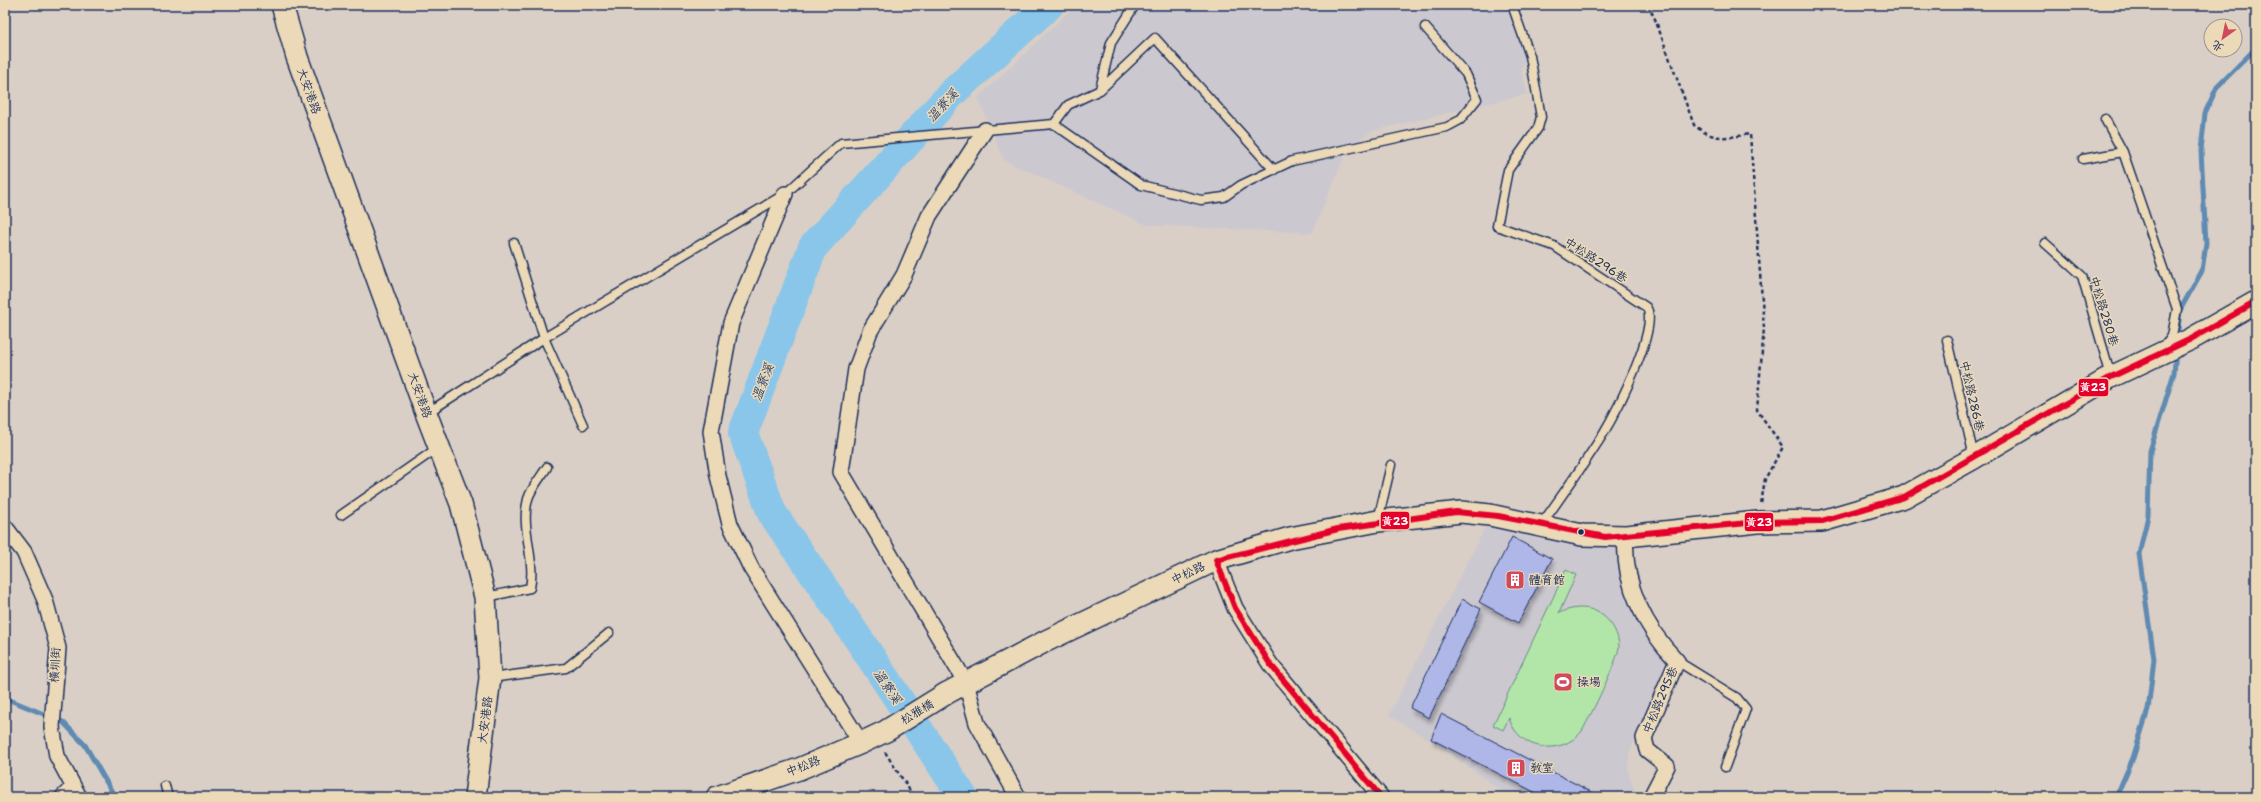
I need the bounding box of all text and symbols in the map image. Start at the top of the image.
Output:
north arrow [2203,18,2243,58]
text: 北 [2209,37,2227,55]
street label: 大安港路 [293,66,325,116]
water label: 溫寮溪 [923,85,963,125]
street label: 中松路296巷 [1561,234,1631,286]
street label: 中松路280巷 [2086,274,2122,348]
street label: 中松路286巷 [1956,359,1988,433]
water label: 溫寮溪 [748,360,778,403]
street label: 大安港路 [404,370,436,420]
line badge: 黃23 [2078,378,2109,397]
text: 黃23 [2080,380,2106,395]
line badge: 黃23 [1380,511,1410,530]
line badge: 黃23 [1744,512,1774,532]
text: 黃23 [1382,514,1408,529]
text: 黃23 [1746,515,1772,530]
unlabelled marker [1576,527,1586,537]
street label: 中松路 [1168,558,1208,588]
building icon: 體育館 [1504,569,1526,591]
place label: 體育館 [1529,572,1565,588]
street label: 橫圳街 [46,647,64,683]
street label: 中松路295巷 [1639,664,1681,736]
water label: 溫寮溪 [870,665,906,708]
sports icon: 操場 [1552,671,1574,693]
place label: 操場 [1577,674,1601,690]
street label: 大安港路 [474,695,496,745]
street label: 松雅橋 [897,696,937,728]
street label: 中松路 [783,752,823,780]
building icon: 教室 [1505,757,1527,779]
place label: 教室 [1530,760,1554,776]

